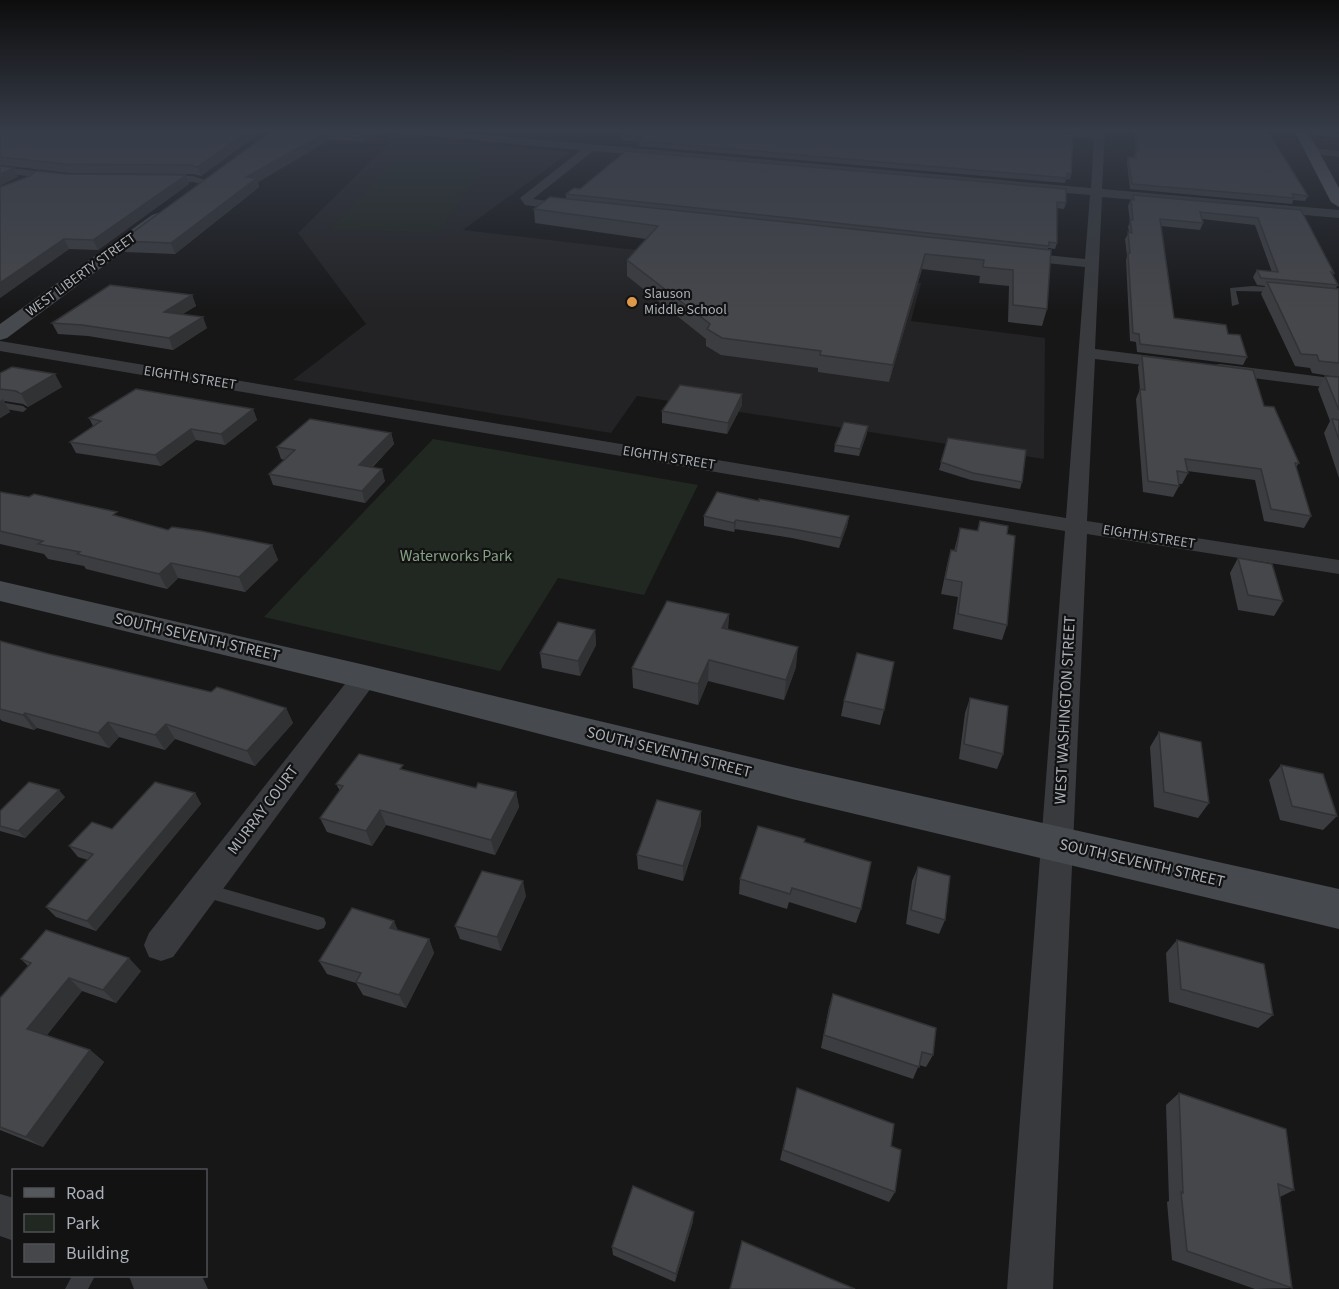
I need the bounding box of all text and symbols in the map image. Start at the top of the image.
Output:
street label: WEST LIBERTY STREET [22,228,140,322]
place label: Slauson Middle School [644,284,727,320]
marker: Slauson Middle School [625,295,639,309]
street label: EIGHTH STREET [142,361,238,395]
street label: EIGHTH STREET [621,441,717,475]
street label: EIGHTH STREET [1101,520,1197,554]
park label: Waterworks Park [400,545,512,567]
street label: SOUTH SEVENTH STREET [112,607,282,667]
street label: WEST WASHINGTON STREET [1049,615,1081,805]
street label: SOUTH SEVENTH STREET [584,721,754,783]
street label: MURRAY COURT [222,761,304,859]
street label: SOUTH SEVENTH STREET [1057,833,1227,893]
legend [12,1169,207,1277]
text: Road [66,1181,105,1206]
text: Park [66,1211,100,1236]
text: Building [66,1241,129,1266]

